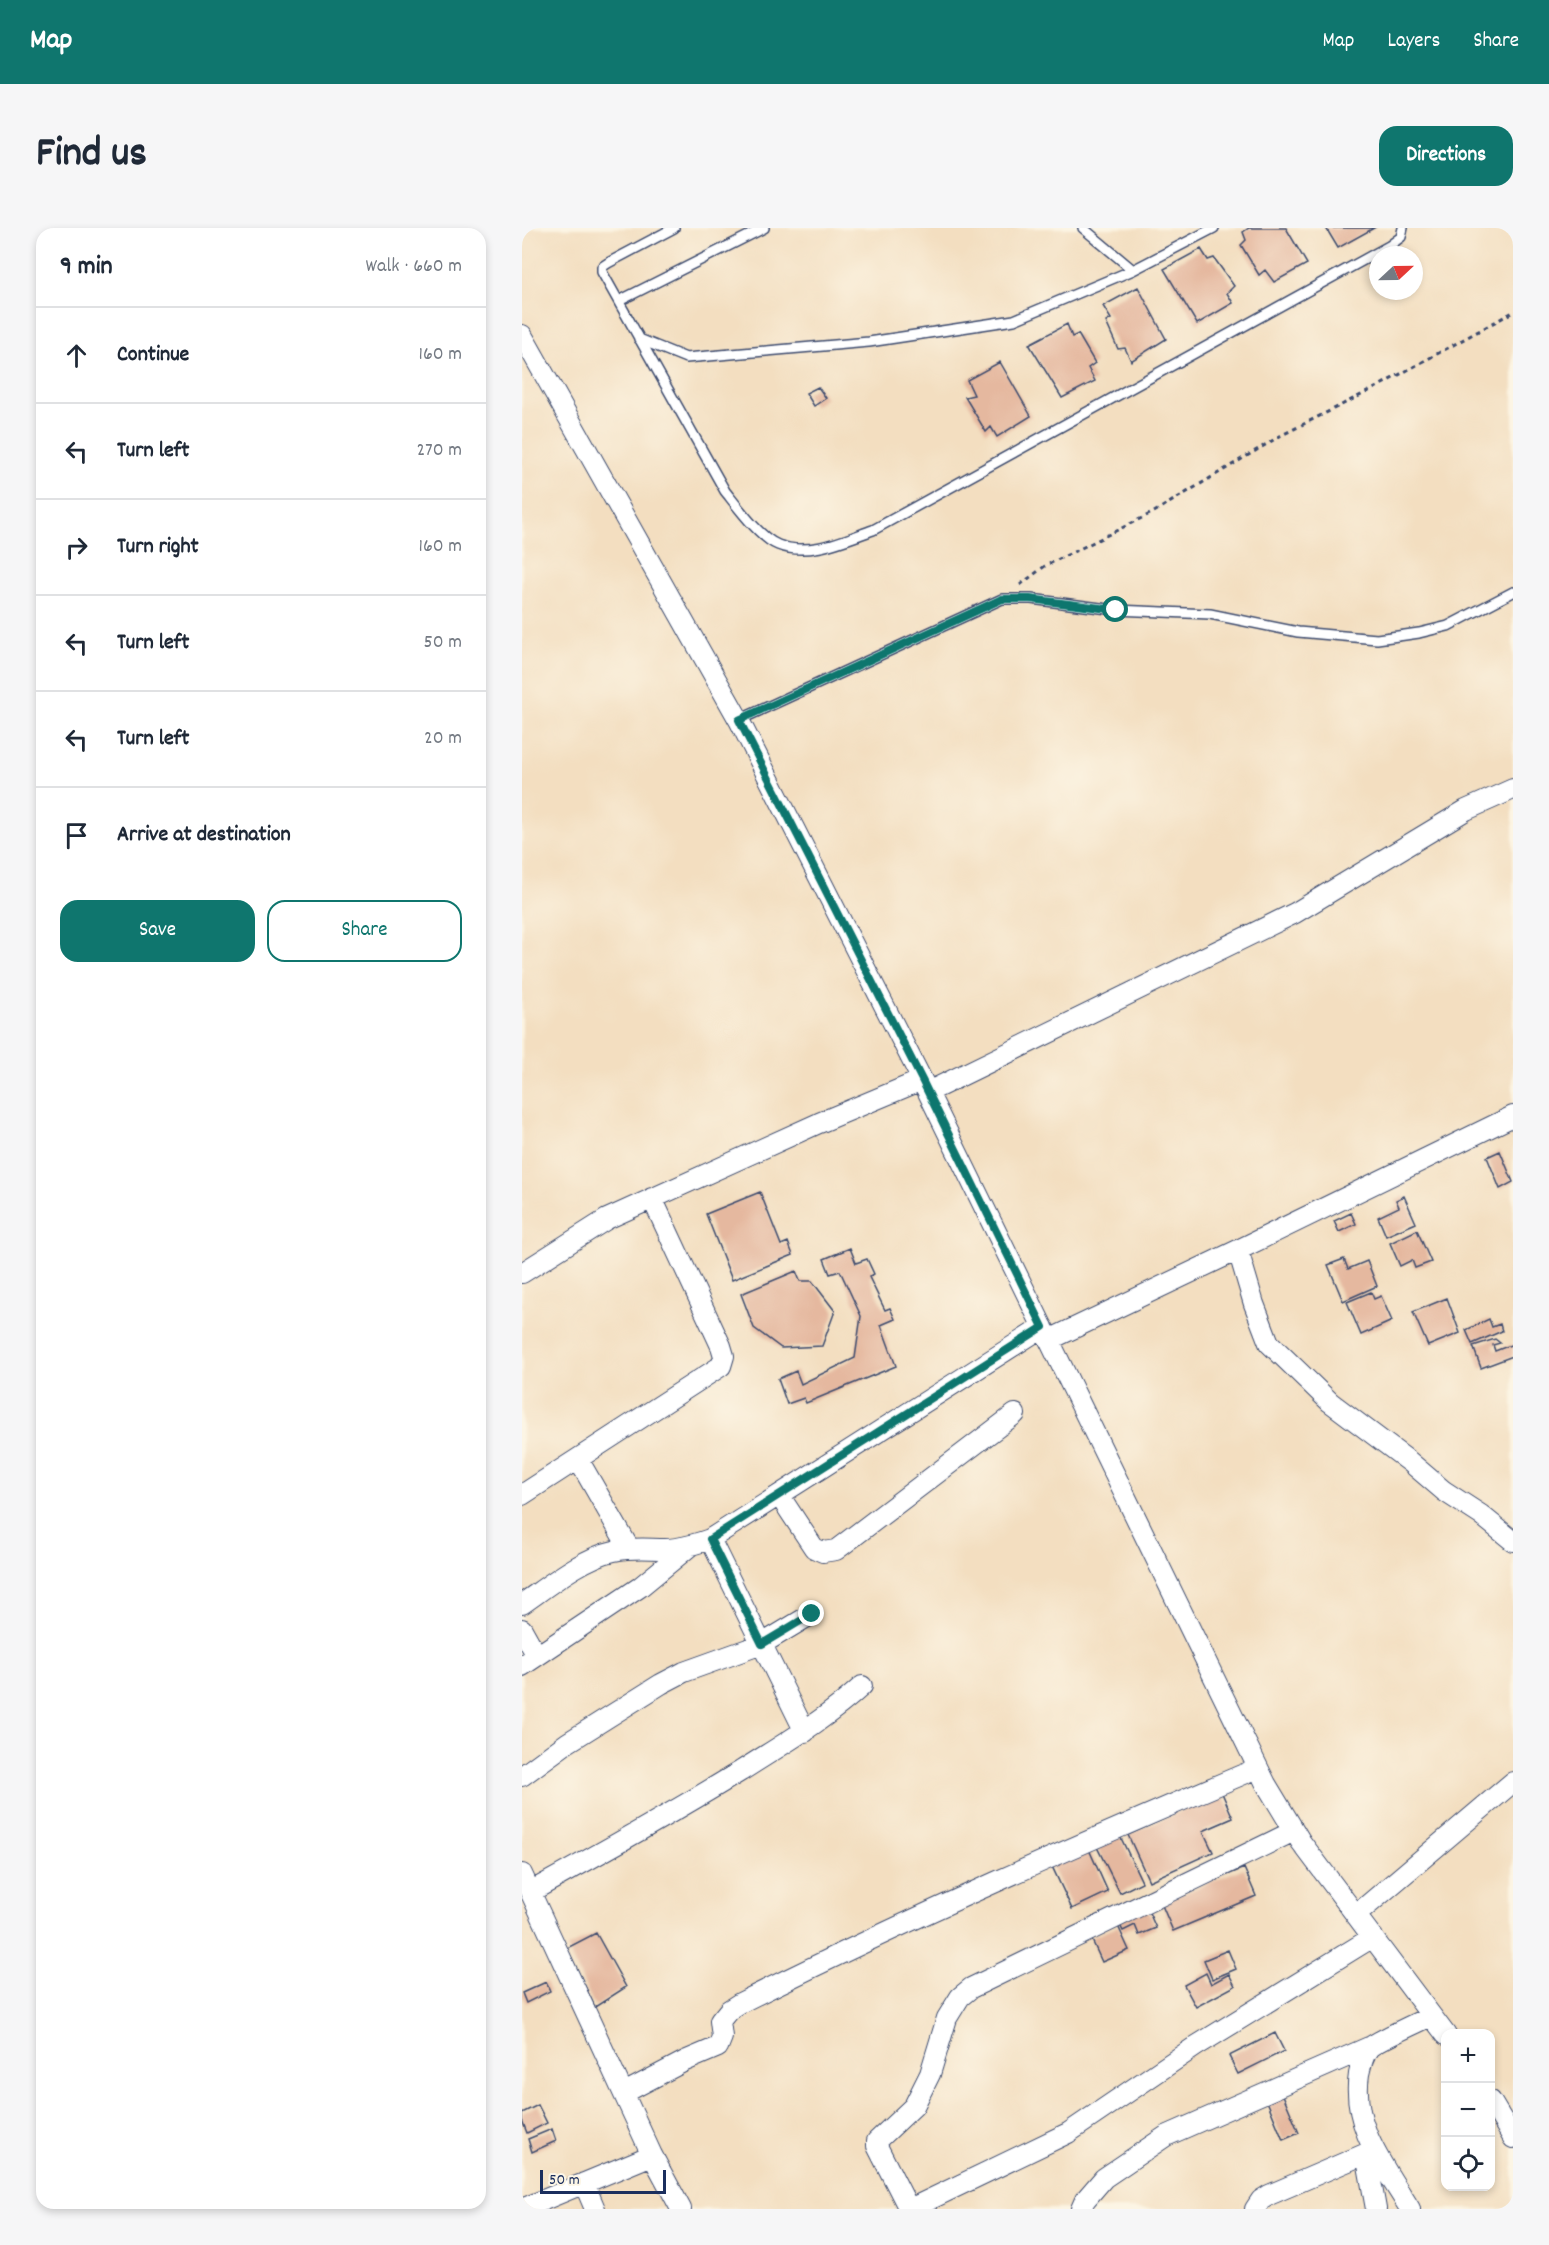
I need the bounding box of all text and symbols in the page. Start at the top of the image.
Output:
text: Map [30,22,72,62]
text: Map [1323,27,1354,57]
text: Layers [1387,27,1440,57]
text: Share [1473,27,1519,57]
text: Find us [36,126,147,186]
button: Directions [1379,126,1513,186]
north arrow [1369,246,1423,300]
text: 9 min [60,249,113,286]
text: Walk · 660 m [366,253,462,281]
icon: ahead [60,339,93,372]
text: Continue [117,340,189,371]
text: 160 m [419,341,462,369]
icon: left [60,435,93,468]
text: Turn left [117,436,189,467]
text: 270 m [416,437,462,465]
icon: right [60,531,93,564]
text: Turn right [117,532,199,563]
text: 160 m [419,533,462,561]
route start [1102,596,1128,622]
icon: left [60,627,93,660]
text: Turn left [117,628,189,659]
text: 50 m [424,629,462,657]
icon: left [60,723,93,756]
text: Turn left [117,724,189,755]
text: 20 m [424,725,462,753]
icon: arrive [60,819,93,852]
text: Arrive at destination [117,820,291,851]
button: Save [60,900,255,962]
button: Share [267,900,462,962]
route end [798,1600,824,1626]
map controls [1441,2029,1495,2191]
button: + [1441,2029,1495,2083]
button: − [1441,2083,1495,2137]
button: locate [1441,2137,1495,2191]
scale bar [540,2167,666,2194]
text: 50 m [549,2169,580,2192]

